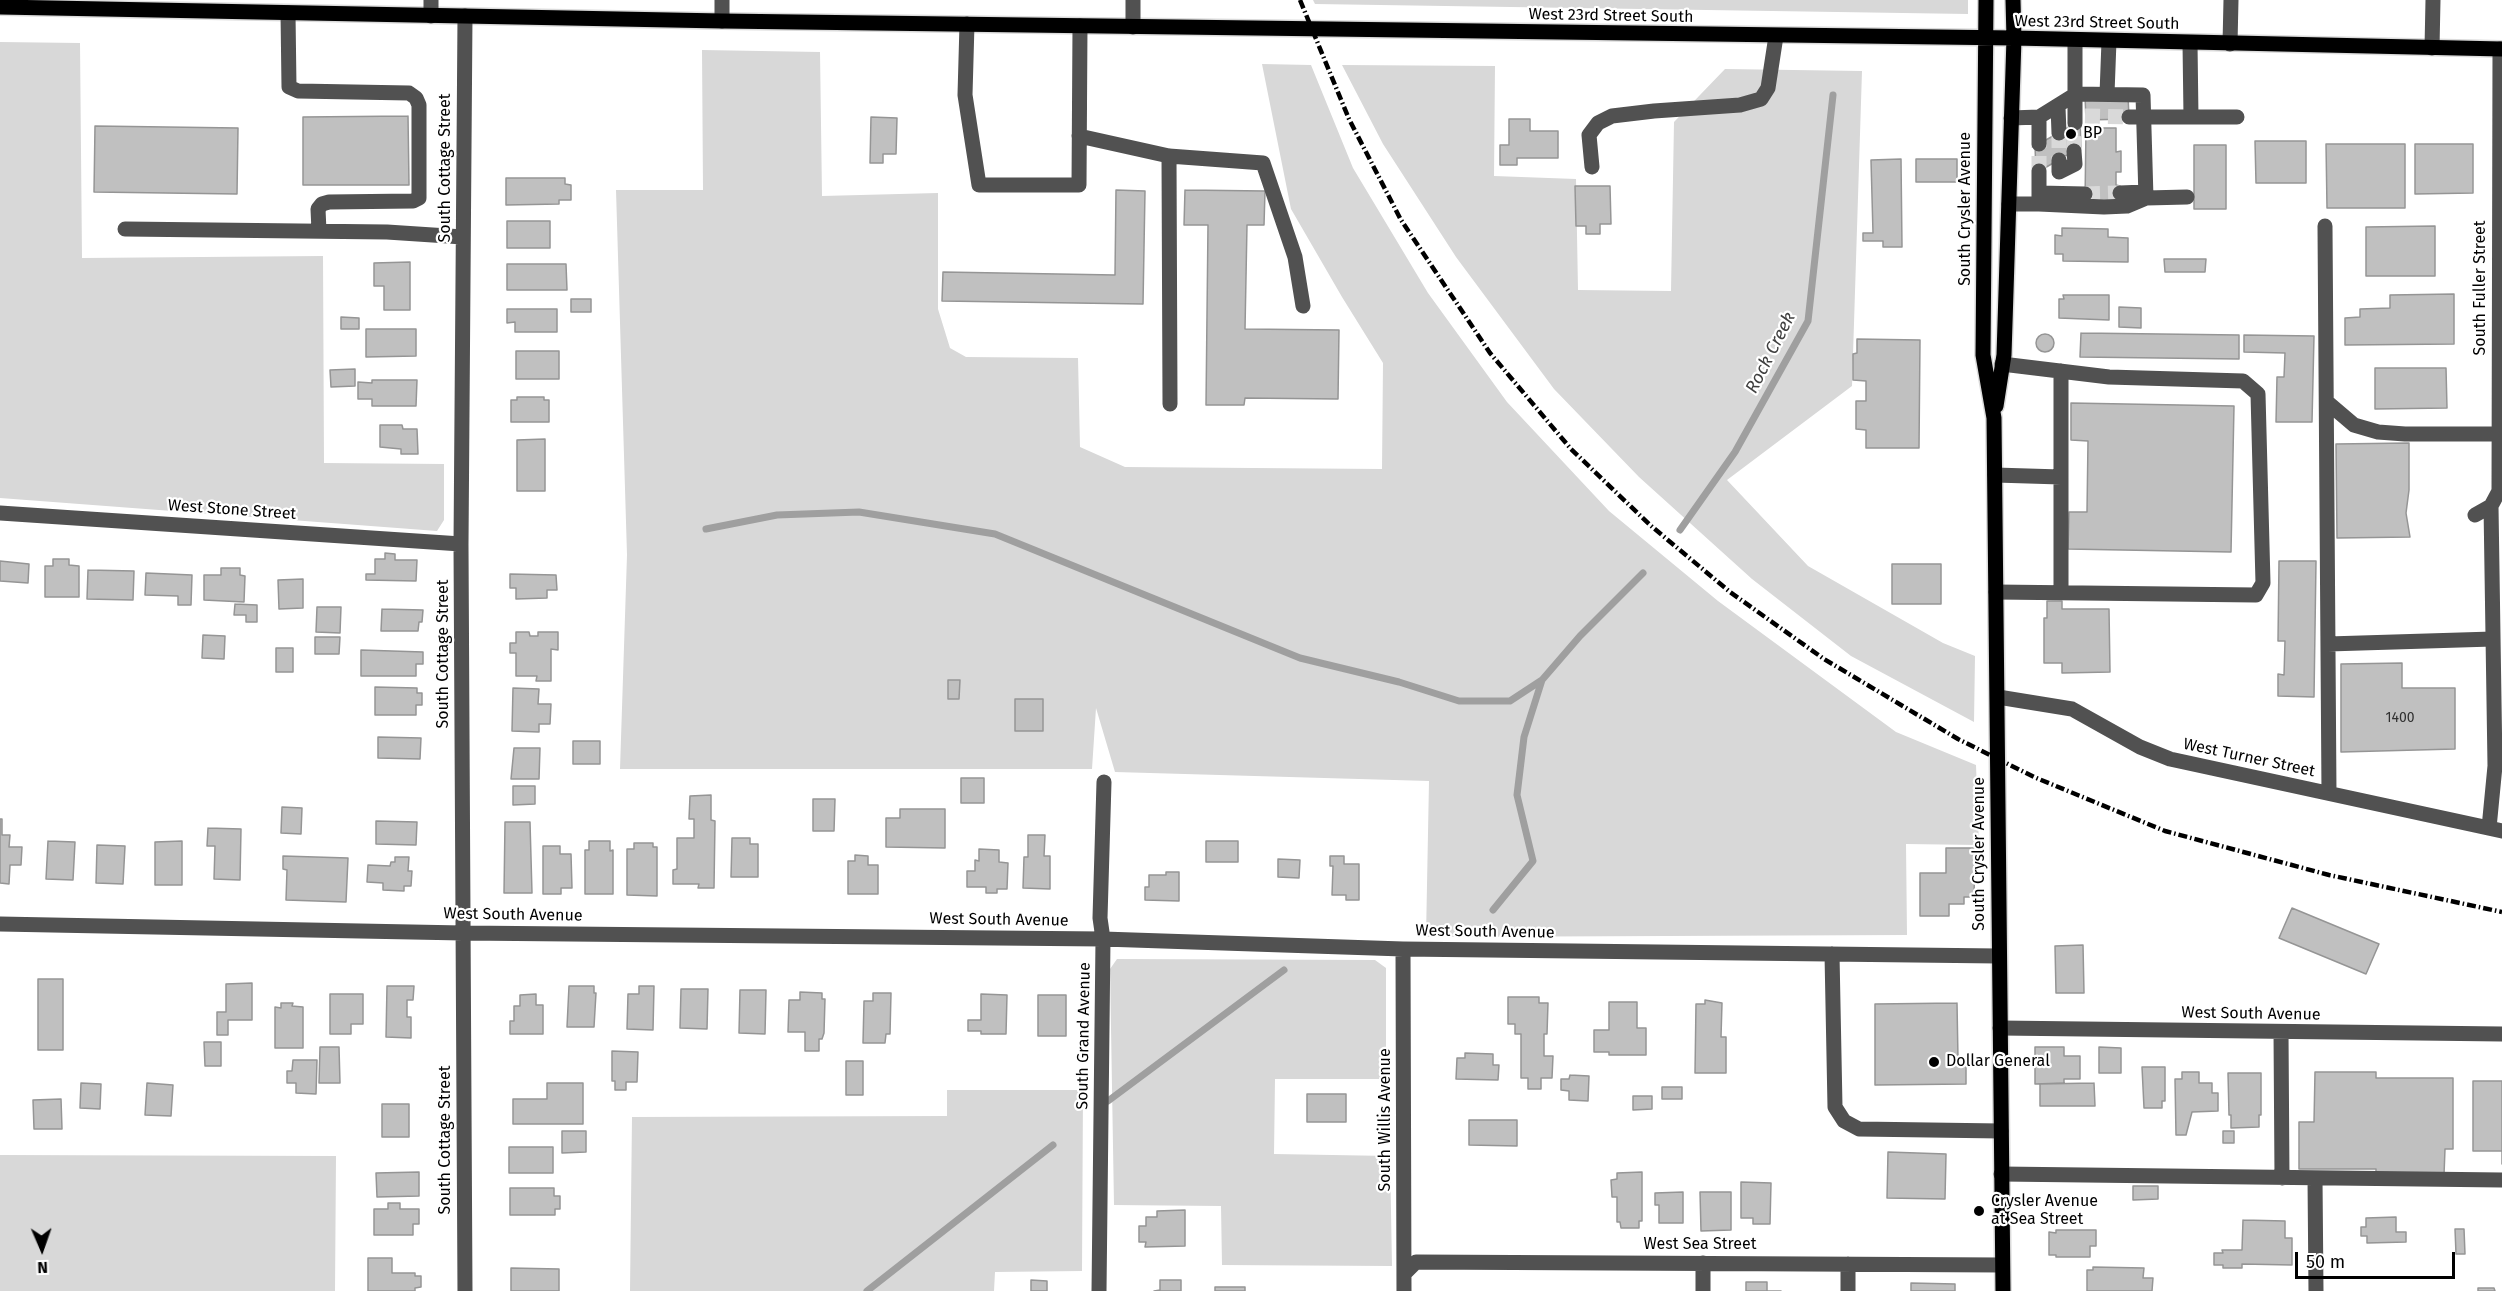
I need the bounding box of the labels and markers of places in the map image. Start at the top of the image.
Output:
place label: BP [2083,124,2102,144]
marker: BP [2064,127,2078,141]
place label: Dollar General [1946,1052,2050,1072]
marker: Dollar General [1927,1055,1941,1069]
place label: Crysler Avenue at Sea Street [1991,1192,2098,1230]
marker: Crysler Avenue at Sea Street [1972,1204,1986,1218]

